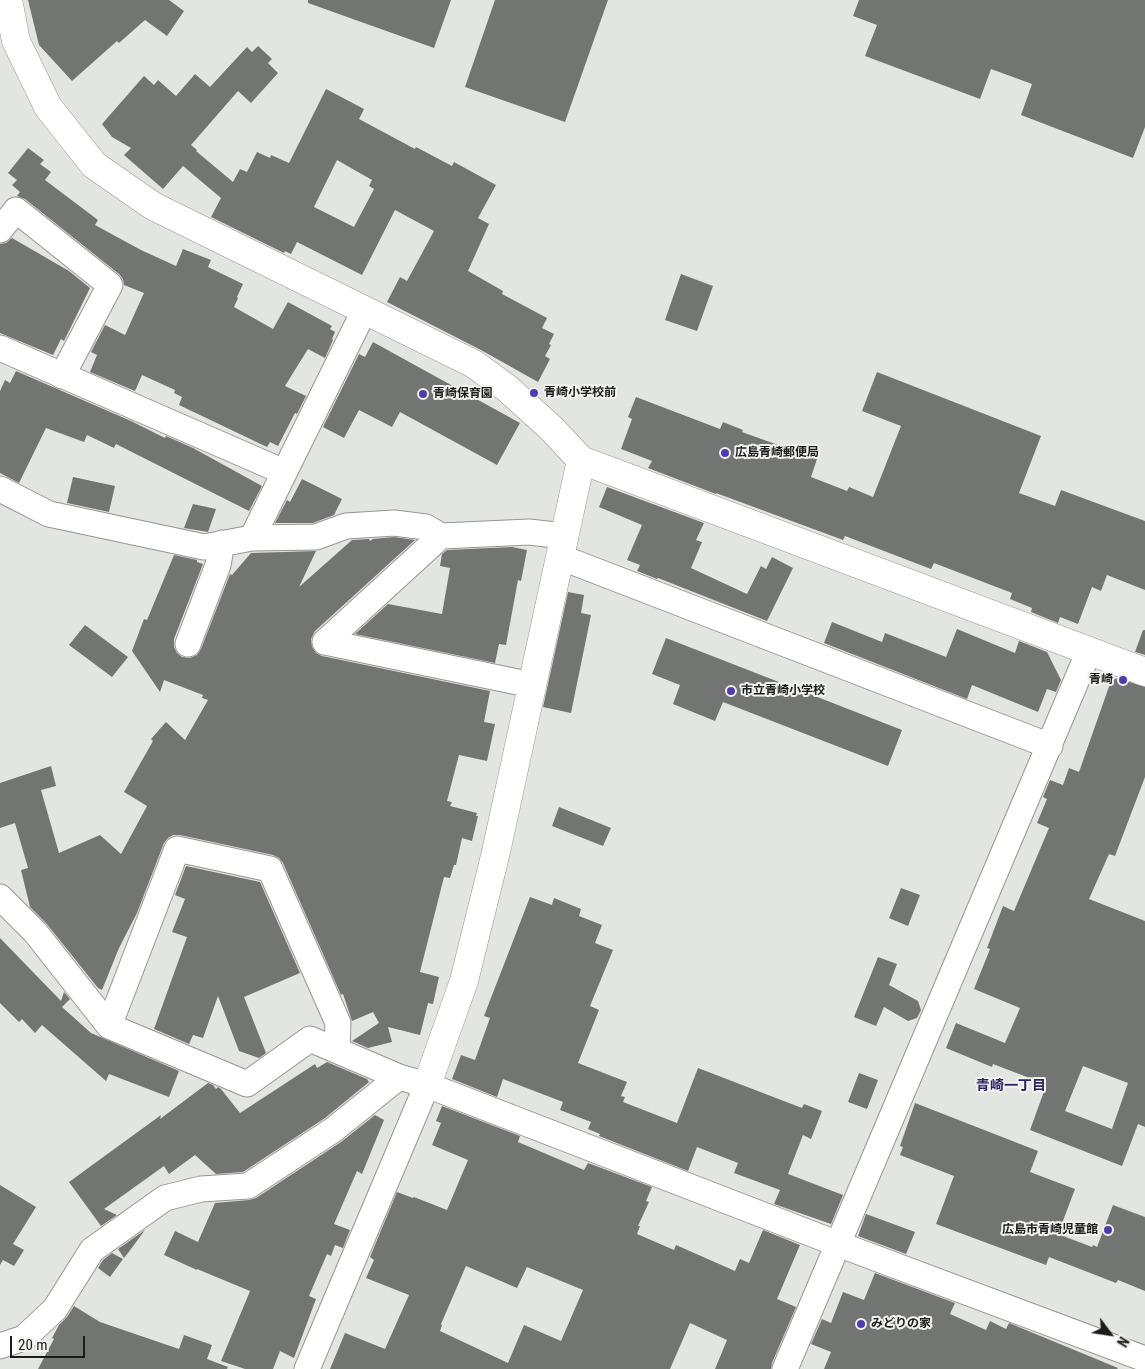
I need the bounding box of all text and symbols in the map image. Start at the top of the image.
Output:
place label: 青崎小学校前 [544,386,616,400]
place label: 青崎保育園 [433,387,493,401]
marker: 青崎小学校前 [528,387,540,399]
marker: 青崎保育園 [417,388,429,400]
place label: 広島青崎郵便局 [735,446,819,460]
marker: 広島青崎郵便局 [719,447,731,459]
place label: 青崎 [1089,673,1113,687]
marker: 青崎 [1117,674,1129,686]
place label: 市立青崎小学校 [741,684,825,698]
marker: 市立青崎小学校 [725,685,737,697]
district label: 青崎一丁目 [976,1078,1046,1094]
place label: 広島市青崎児童館 [1002,1223,1098,1237]
marker: 広島市青崎児童館 [1102,1224,1114,1236]
north arrow [1085,1309,1135,1359]
place label: みどりの家 [871,1317,931,1331]
marker: みどりの家 [855,1318,867,1330]
scale bar [12,1326,88,1358]
text: N [1114,1334,1132,1350]
text: 20 m [18,1336,48,1354]

